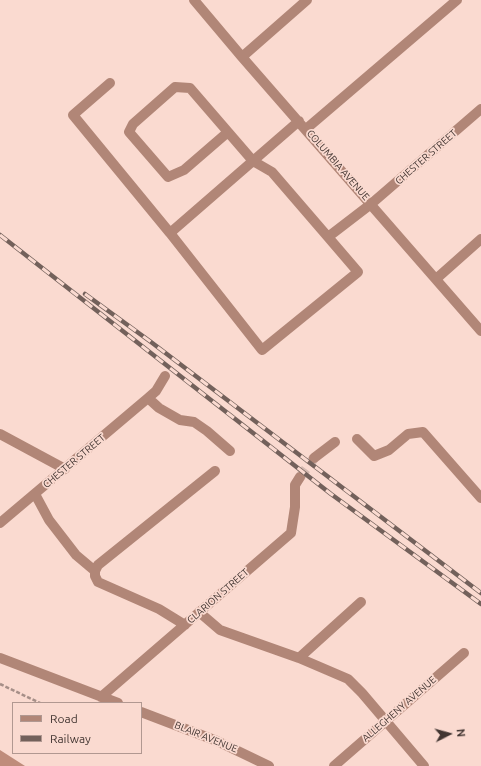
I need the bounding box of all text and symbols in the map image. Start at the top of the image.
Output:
street label: COLUMBIA AVENUE [304,127,372,203]
street label: CHESTER STREET [393,127,459,187]
street label: CHESTER STREET [40,432,108,490]
street label: CLARION STREET [185,566,251,626]
street label: ALLEGHENY AVENUE [360,674,438,744]
legend [12,702,142,754]
text: Road [50,712,78,725]
north arrow [429,714,469,754]
street label: BLAIR AVENUE [173,719,239,755]
text: N [455,728,467,737]
text: Railway [50,732,91,745]

